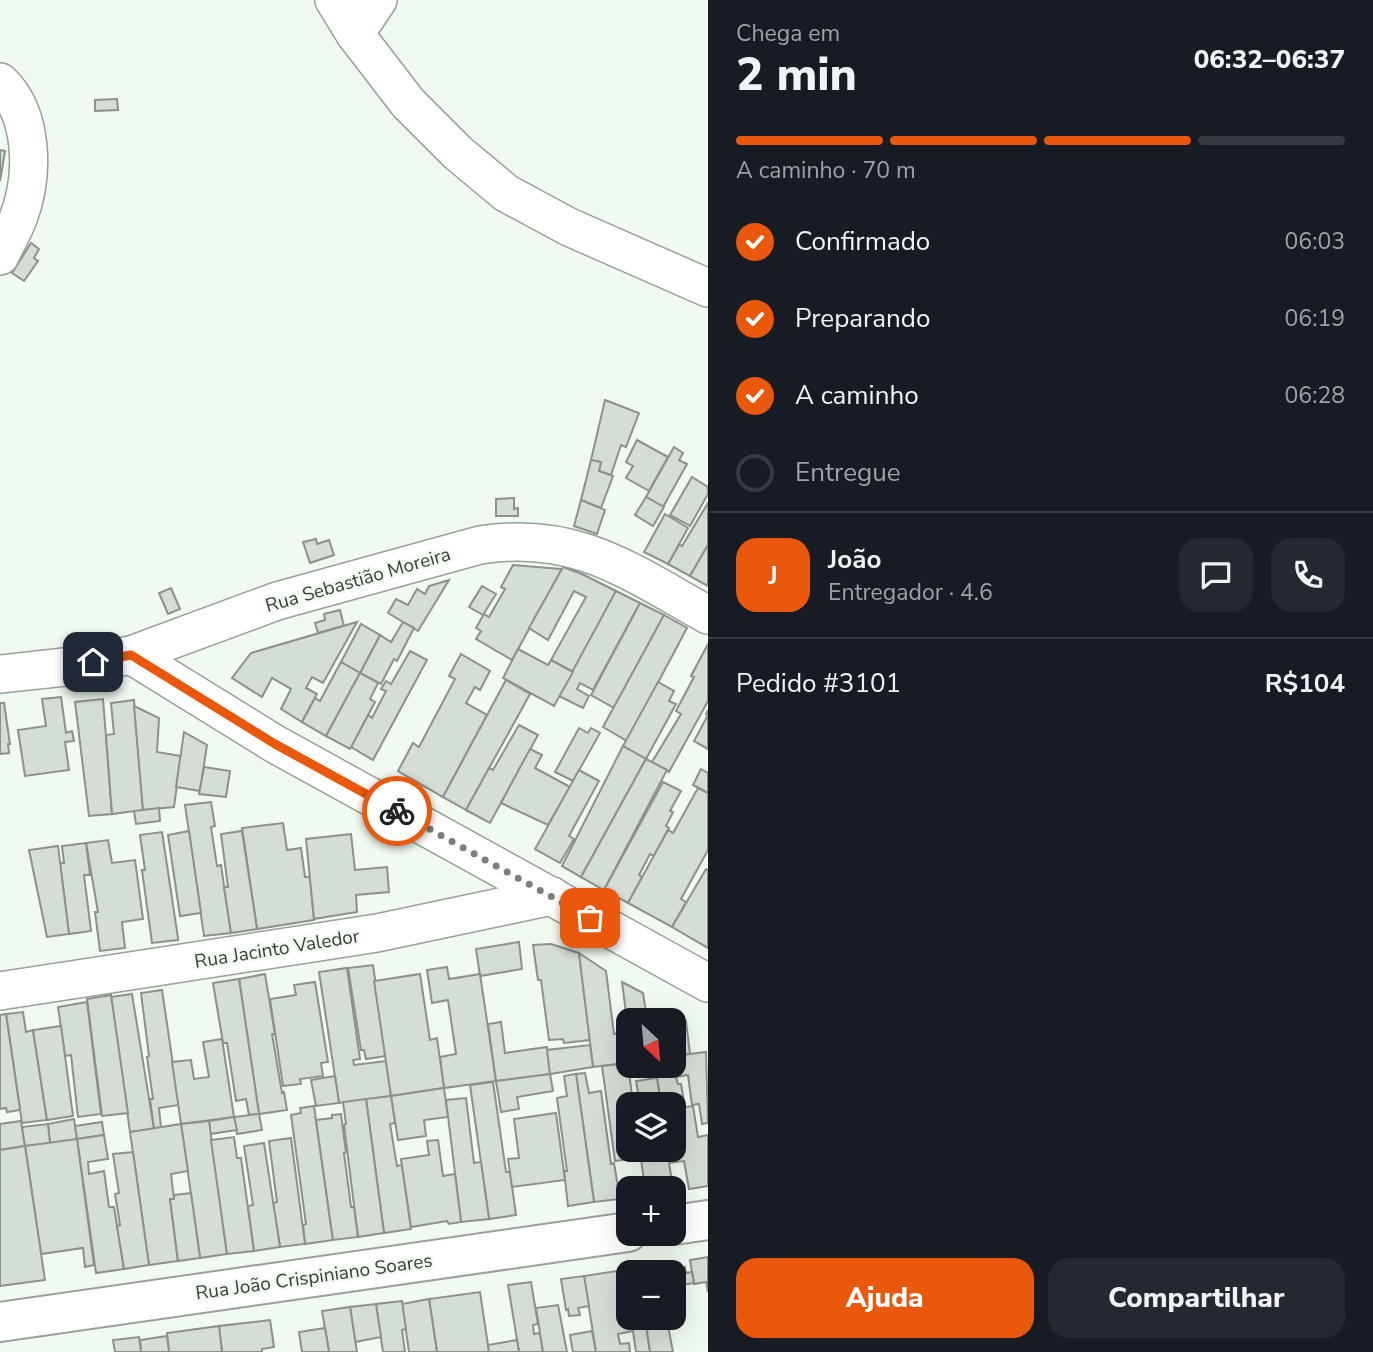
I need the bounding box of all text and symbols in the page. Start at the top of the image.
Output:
text: Chega em [736,18,840,49]
text: 06:32–06:37 [1194,42,1345,77]
text: 2 min [736,43,857,106]
text: A caminho · 70 m [736,155,916,186]
icon: check [736,223,774,261]
text: Confirmado [795,224,930,259]
text: 06:03 [1285,226,1345,257]
icon: check [736,300,774,338]
text: Preparando [795,301,930,336]
text: 06:19 [1285,303,1345,334]
icon: check [736,377,774,415]
text: A caminho [795,378,919,413]
text: 06:28 [1285,380,1345,411]
text: Entregue [795,455,901,490]
button: chat [1179,538,1253,612]
button: phone [1271,538,1345,612]
street label: Rua Sebastião Moreira [262,541,454,619]
text: João [828,542,881,577]
text: J [768,558,778,593]
text: Entregador · 4.6 [828,577,993,608]
pin [63,632,123,692]
icon: home [74,643,112,681]
text: Pedido #3101 [736,666,901,701]
text: R$104 [1265,666,1345,701]
courier [362,776,432,846]
icon: bike [378,792,416,830]
pin [560,888,620,948]
icon: bag [571,899,609,937]
street label: Rua Jacinto Valedor [193,923,362,975]
north arrow [616,1008,686,1078]
map controls [616,1008,686,1330]
button: layers [616,1092,686,1162]
button: + [616,1176,686,1246]
street label: Rua João Crispiniano Soares [194,1247,434,1307]
button: Ajuda [736,1258,1034,1338]
button: Compartilhar [1048,1258,1345,1338]
button: − [616,1260,686,1330]

